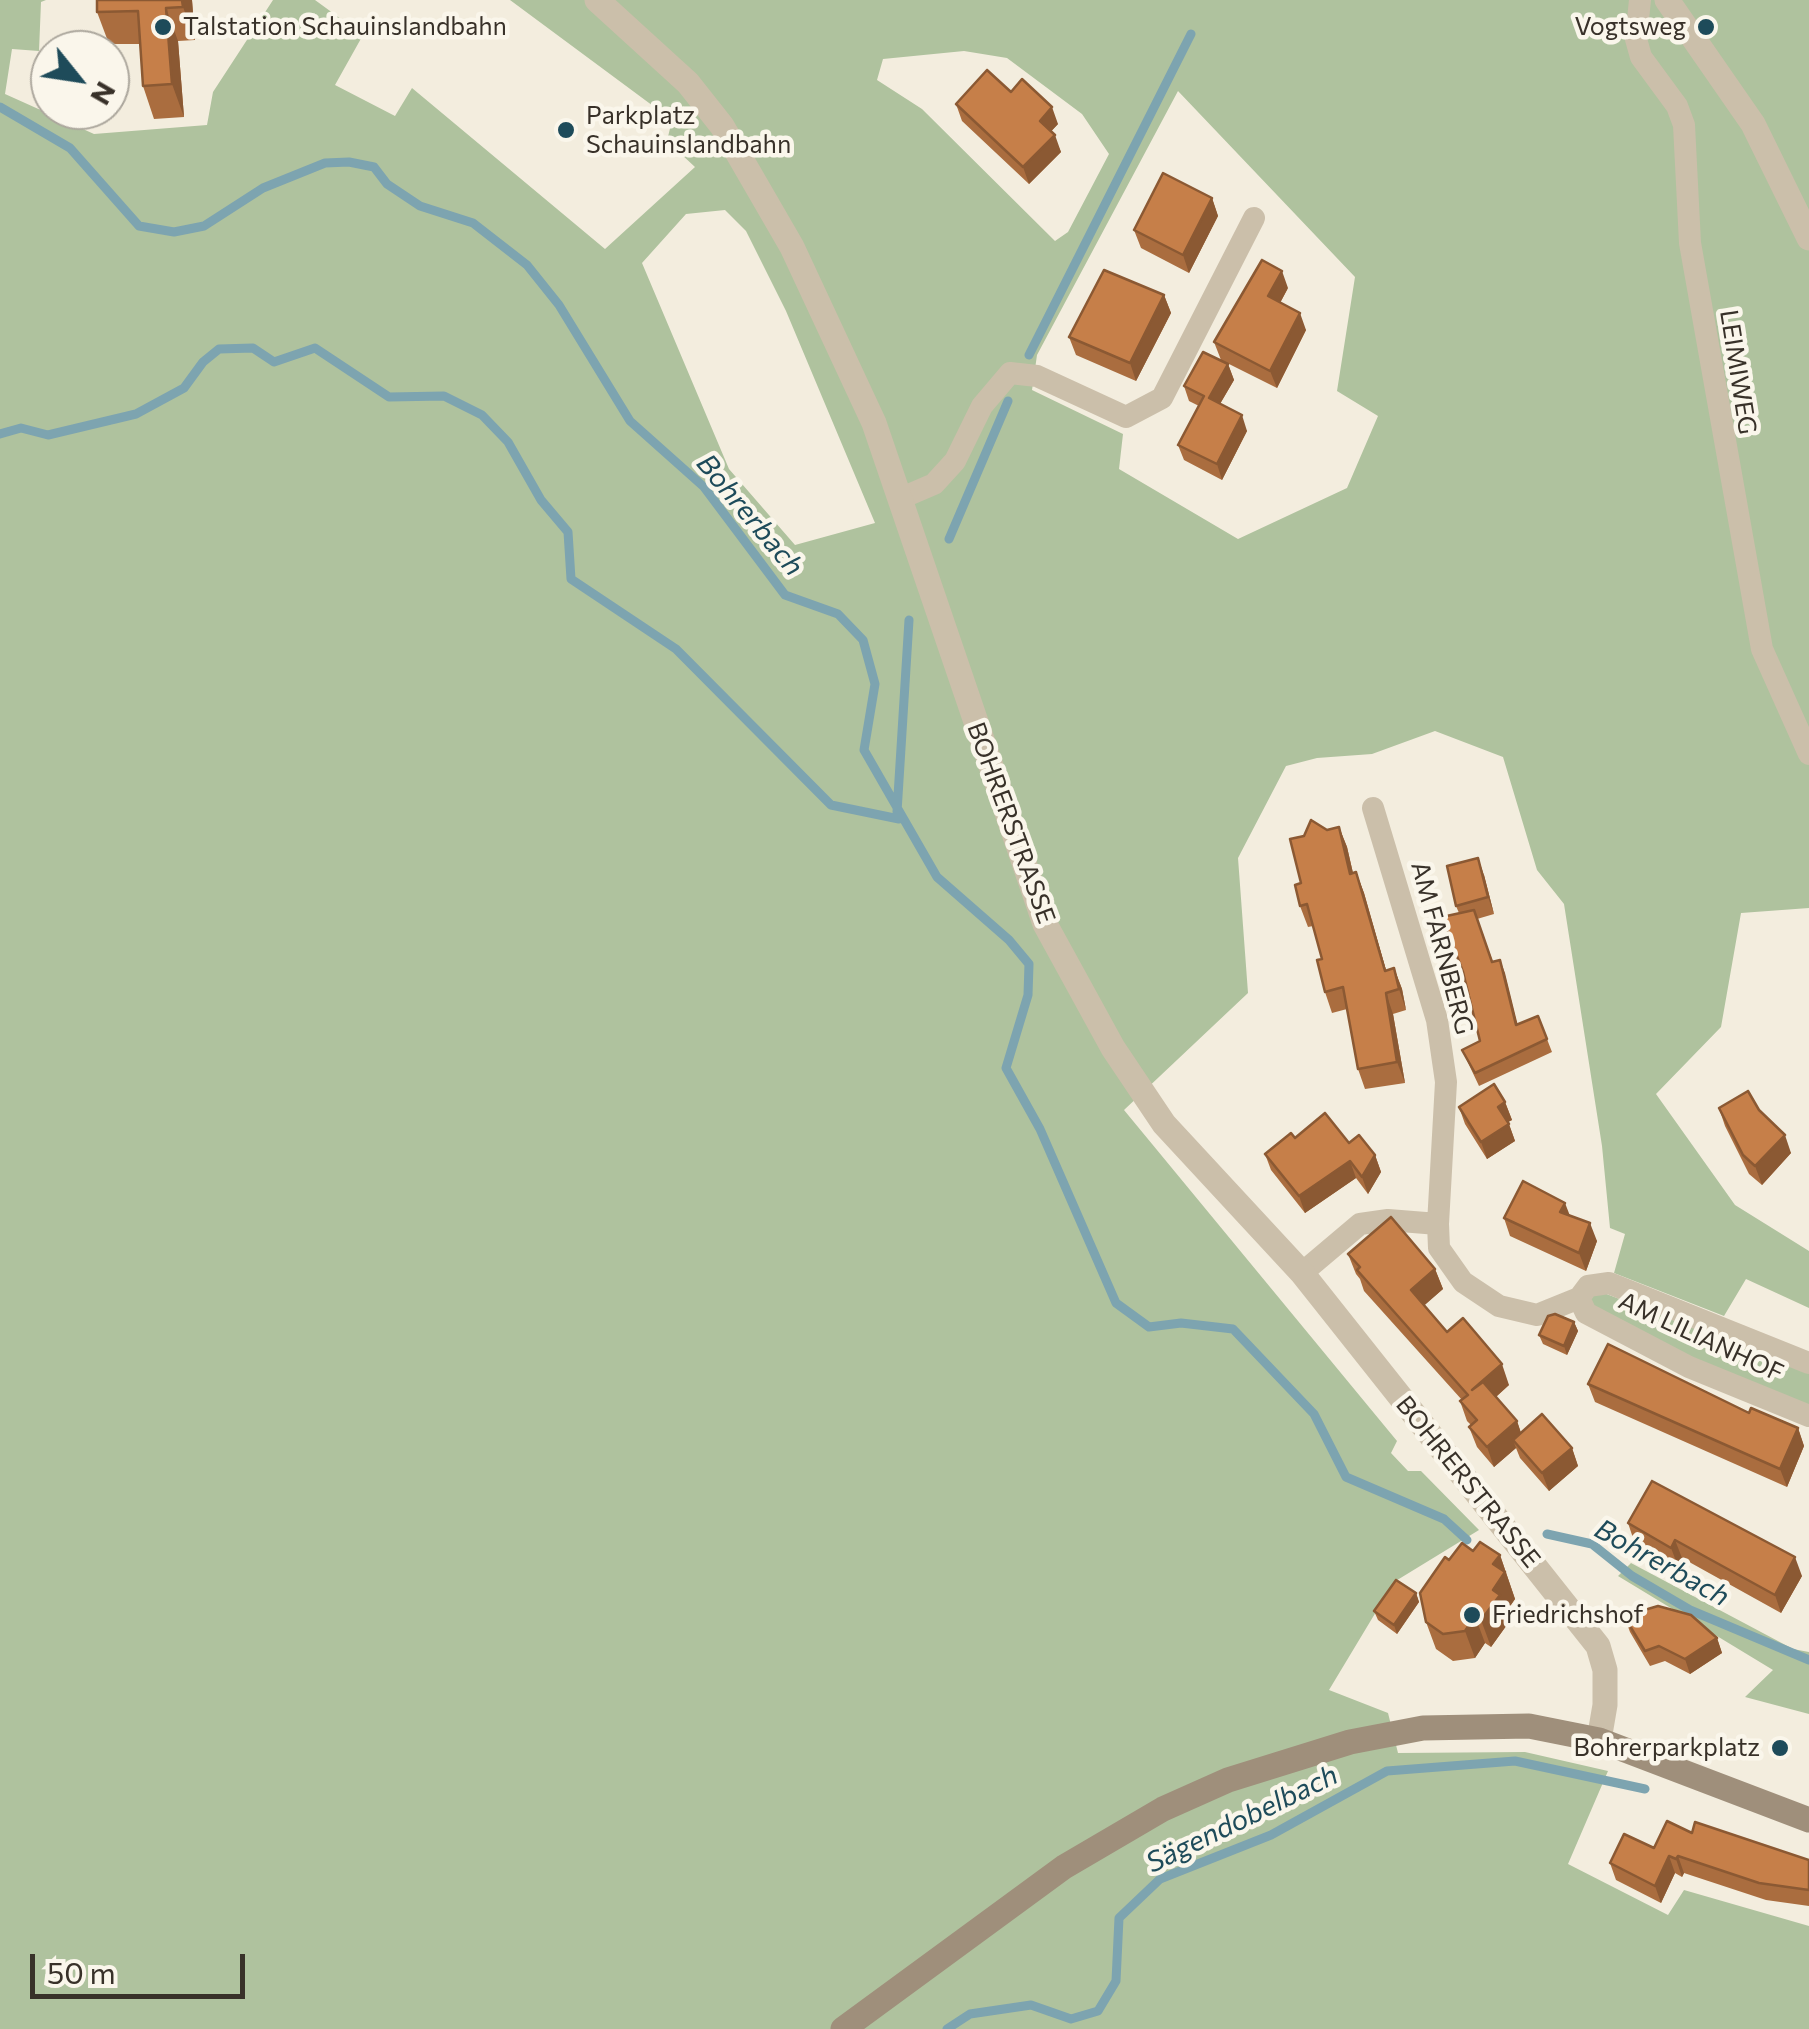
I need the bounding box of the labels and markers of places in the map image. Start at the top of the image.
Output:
place label: Talstation Schauinslandbahn [183,12,507,42]
place label: Vogtsweg [1574,12,1686,42]
marker: Talstation Schauinslandbahn [152,16,174,38]
marker: Vogtsweg [1695,16,1717,38]
place label: Parkplatz Schauinslandbahn [586,101,791,160]
marker: Parkplatz Schauinslandbahn [555,119,577,141]
place label: Friedrichshof [1492,1600,1643,1630]
marker: Friedrichshof [1461,1604,1483,1626]
place label: Bohrerparkplatz [1574,1733,1760,1763]
marker: Bohrerparkplatz [1769,1737,1791,1759]

